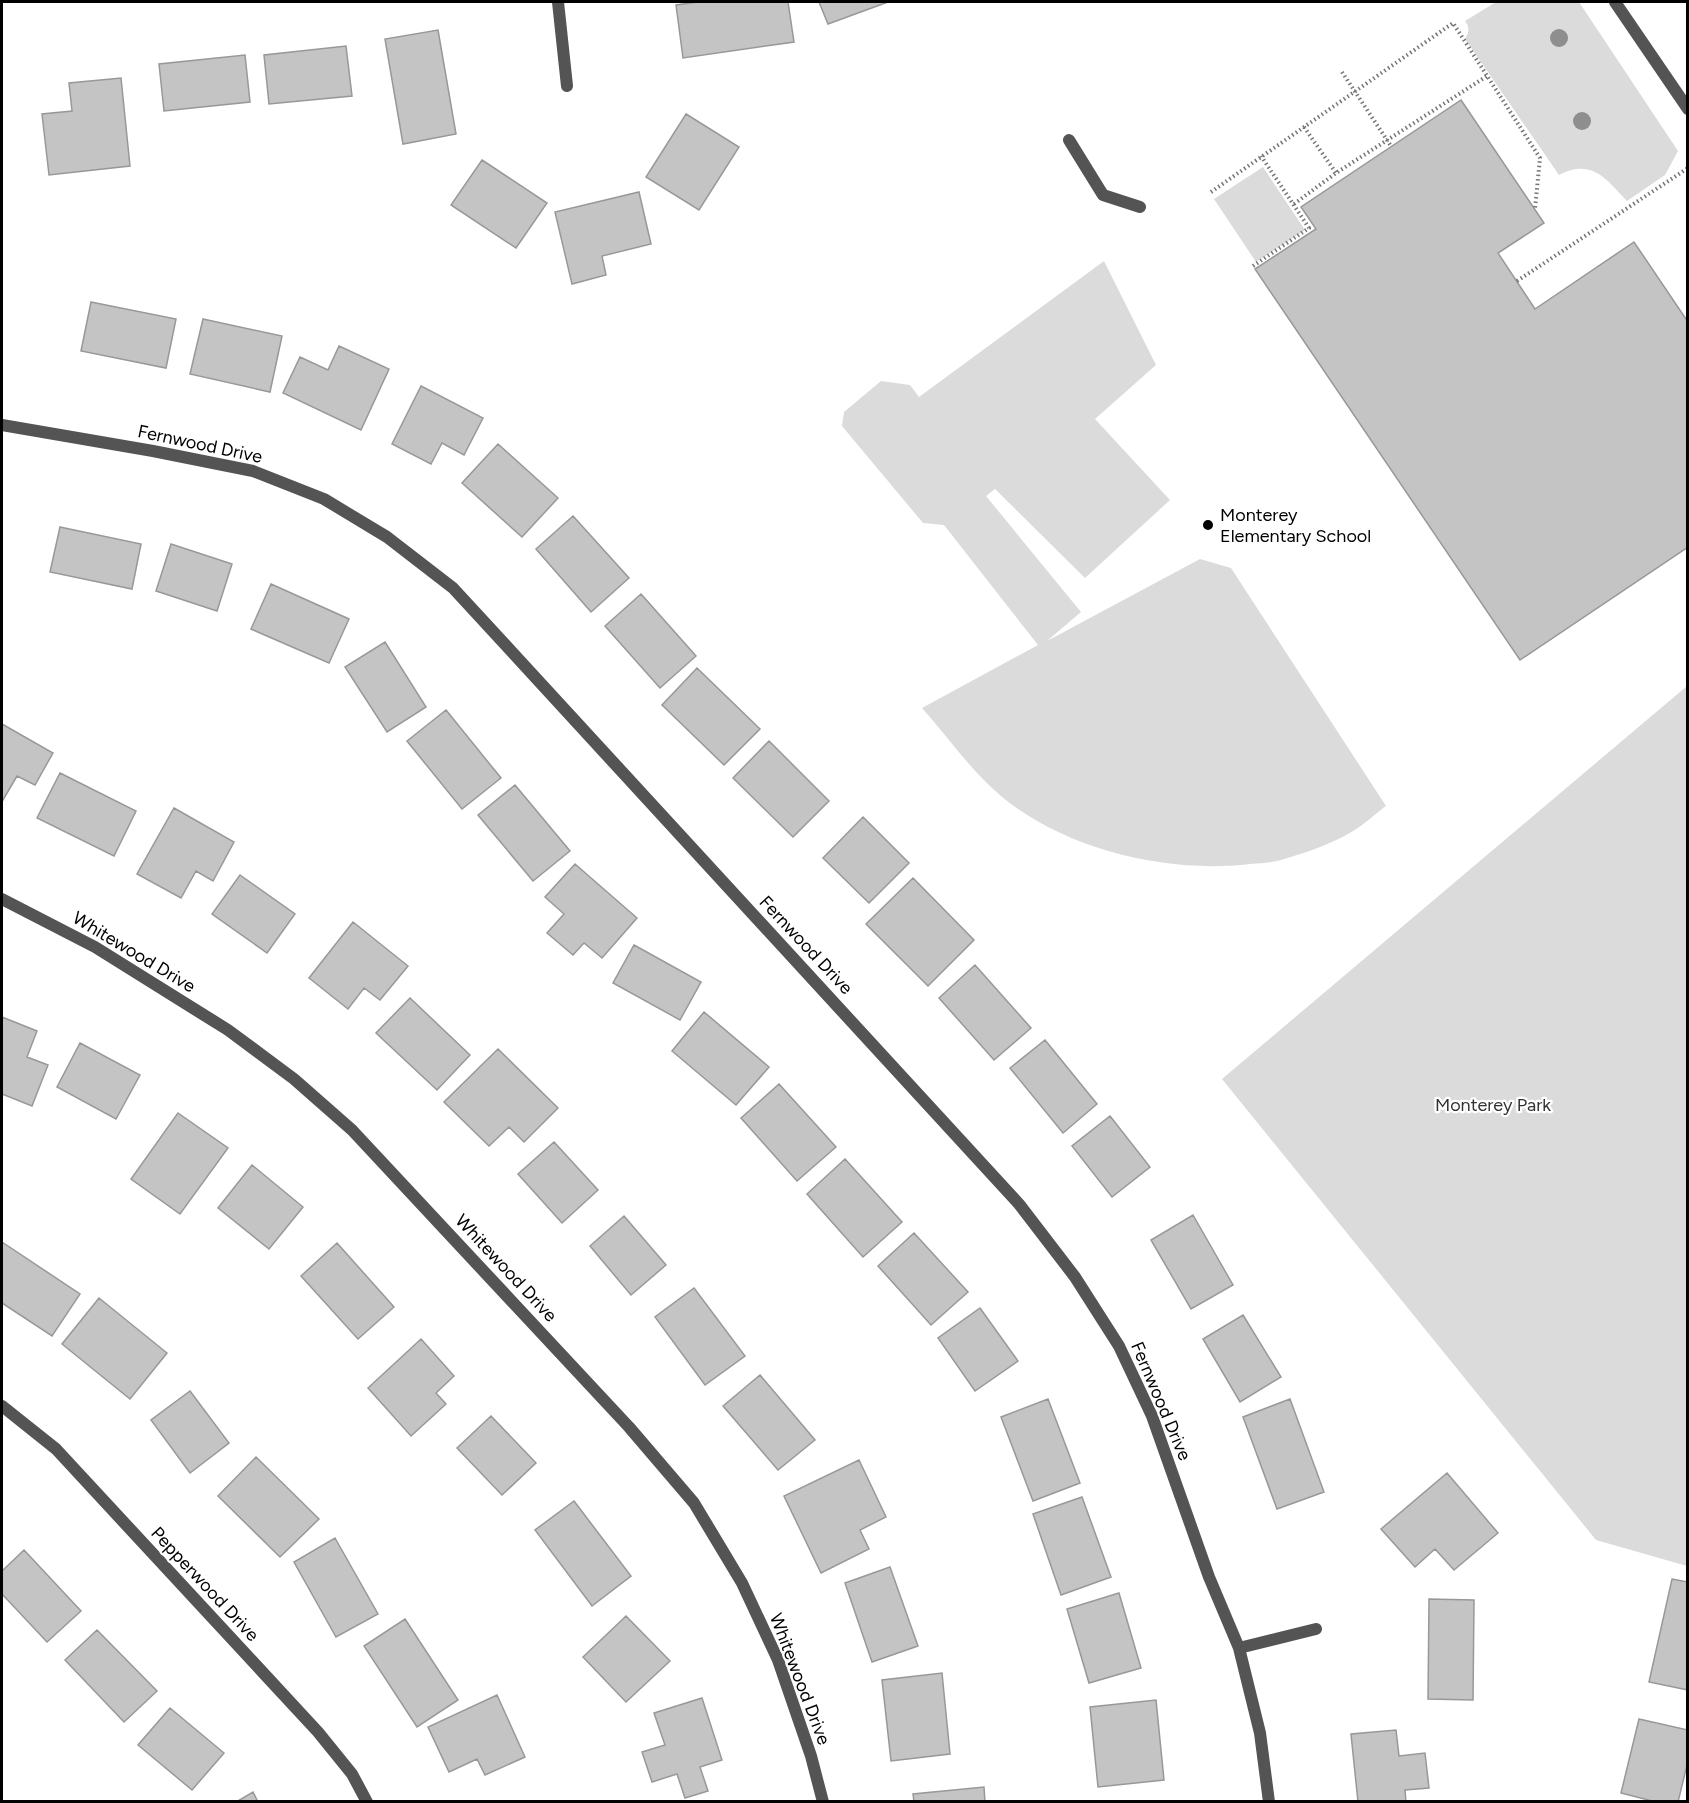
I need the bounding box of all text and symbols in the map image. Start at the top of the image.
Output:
street label: Fernwood Drive [136,420,265,468]
place label: Monterey Elementary School [1220,504,1371,547]
marker: Monterey Elementary School [1201,518,1215,532]
street label: Fernwood Drive [755,891,857,999]
street label: Whitewood Drive [69,907,199,997]
park label: Monterey Park [1435,1094,1551,1116]
street label: Whitewood Drive [450,1210,562,1327]
street label: Fernwood Drive [1126,1338,1196,1464]
street label: Pepperwood Drive [146,1522,264,1646]
street label: Whitewood Drive [765,1610,835,1748]

